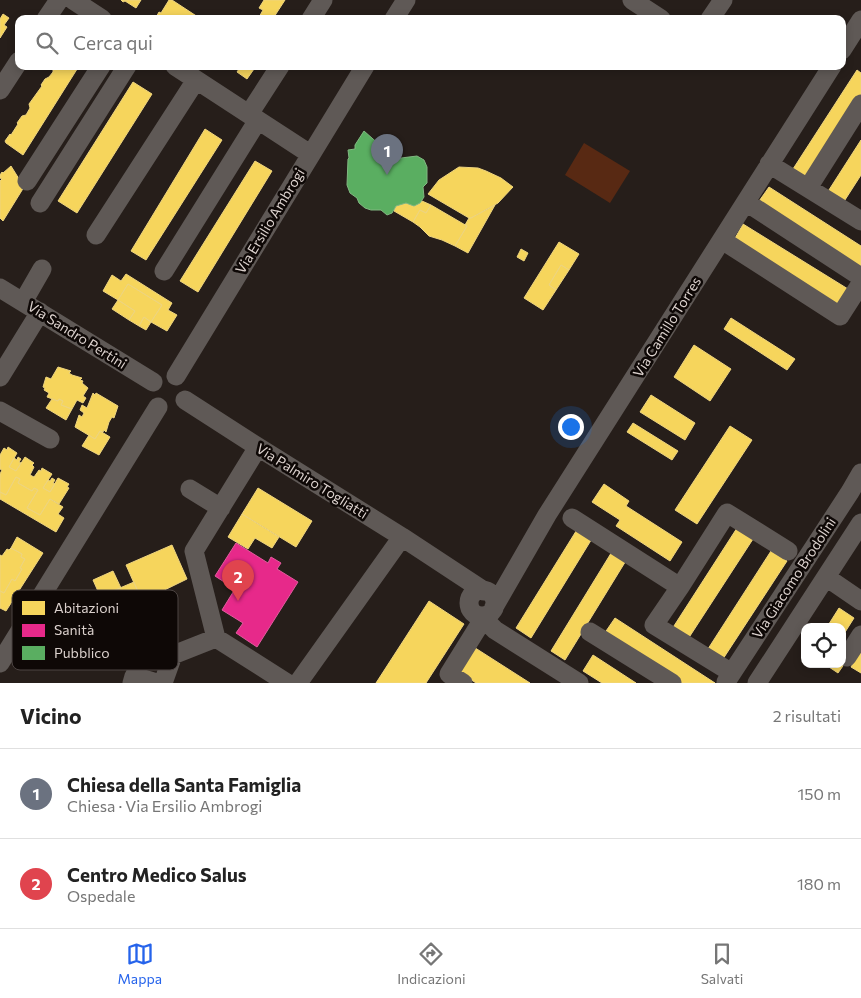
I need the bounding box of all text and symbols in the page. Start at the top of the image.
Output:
search box [15,15,846,70]
icon: search [33,29,61,57]
text: Cerca qui [73,31,153,54]
pin: 1 [371,134,403,175]
street label: Via Ersilio Ambrogi [231,165,308,277]
street label: Via Camillo Torres [629,273,704,380]
street label: Via Sandro Pertini [25,297,130,372]
your location [558,414,584,440]
street label: Via Palmiro Togliatti [253,439,371,522]
street label: Via Giacomo Brodolini [748,514,839,641]
pin: 2 [222,560,254,601]
legend [12,590,178,670]
text: Abitazioni [54,599,119,616]
text: Sanità [54,621,94,638]
map controls [801,623,846,668]
button: locate [801,623,846,668]
text: Pubblico [54,644,110,661]
text: Vicino [20,703,81,728]
text: 2 risultati [773,706,841,725]
text: Chiesa della Santa Famiglia [67,773,301,796]
text: 1 [32,784,40,803]
text: 150 m [798,784,841,803]
text: Chiesa · Via Ersilio Ambrogi [67,796,263,815]
text: Centro Medico Salus [67,863,247,886]
text: 2 [31,874,41,893]
text: 180 m [797,874,841,893]
text: Ospedale [67,886,135,905]
tab: Mappa [118,940,162,987]
tab: Indicazioni [397,940,466,987]
tab: Salvati [701,940,743,987]

